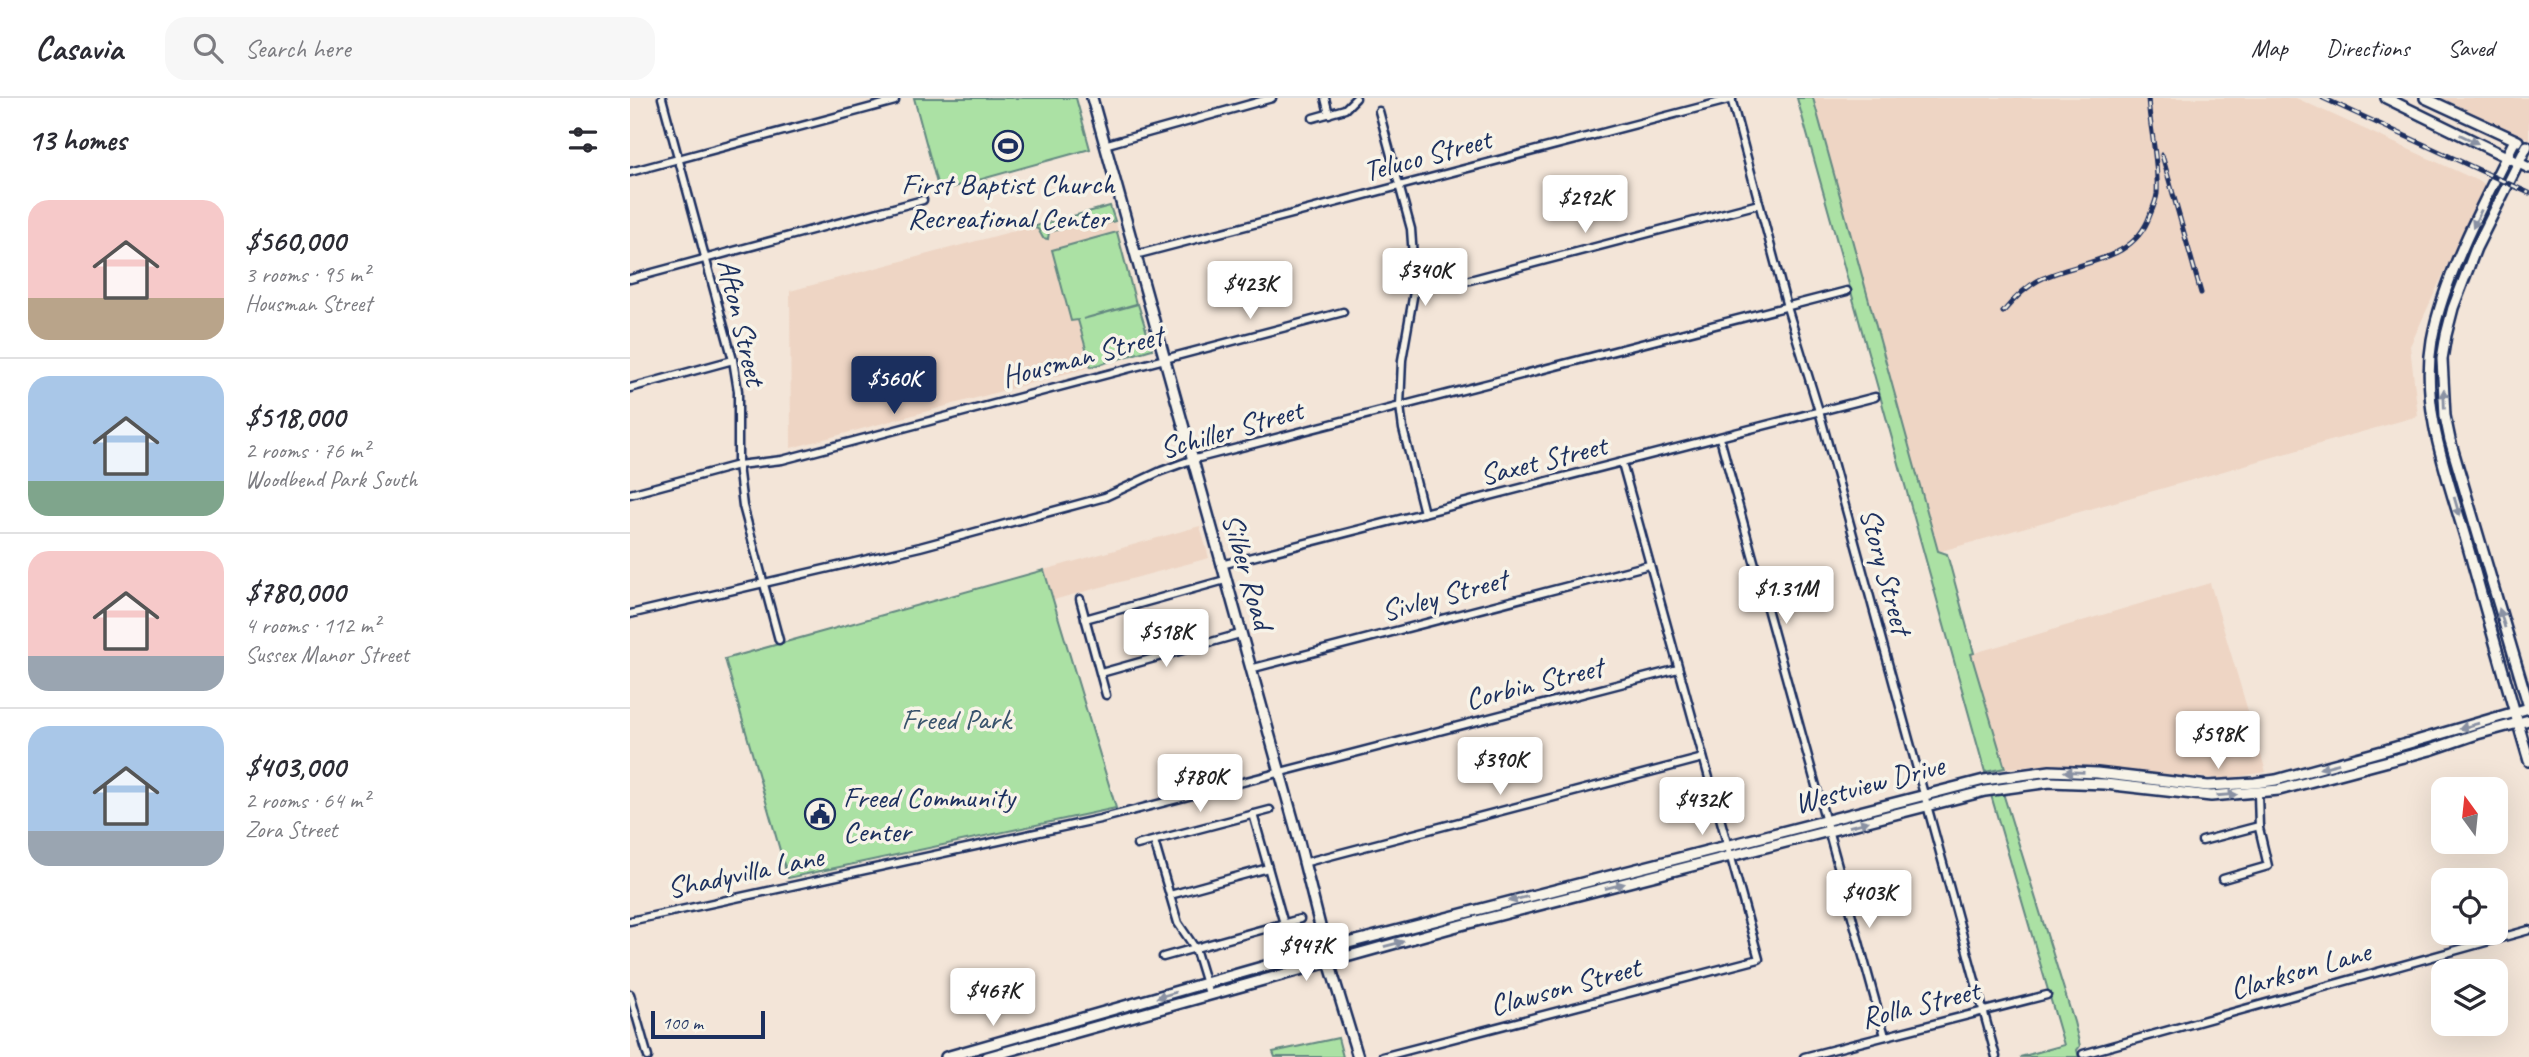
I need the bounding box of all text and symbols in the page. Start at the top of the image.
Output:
search box [165,17,655,80]
text: Casavia [35,27,123,69]
icon: search [189,29,227,67]
text: Search here [245,32,351,65]
text: Map [2251,33,2288,63]
text: Directions [2326,33,2409,63]
text: Saved [2447,33,2494,63]
street label: Teluco Street [1359,119,1498,190]
text: 13 homes [28,121,126,159]
icon: filters [564,121,602,159]
sports icon: First Baptist Church Recreational Center [991,129,1025,163]
one-way arrow [2459,134,2479,145]
place label: First Baptist Church Recreational Center [901,165,1116,237]
pin: $292K [1536,176,1634,235]
text: $292K [1559,183,1611,212]
one-way arrow [2471,209,2483,229]
text: $560,000 [245,222,346,260]
icon: home [84,228,168,312]
pin: $340K [1376,248,1474,308]
street label: Afton Street [709,255,776,392]
text: $340K [1398,256,1452,285]
text: 3 rooms · 95 m² [245,260,369,289]
pin: $423K [1201,262,1299,321]
text: $423K [1223,269,1277,298]
text: Housman Street [245,289,372,318]
street label: Housman Street [997,315,1171,396]
pin: $560K [845,356,943,416]
text: $560K [867,364,921,393]
one-way arrow [2438,387,2450,409]
street label: Schiller Street [1155,390,1310,467]
text: $518,000 [245,398,345,436]
icon: home [84,404,168,488]
street label: Saxet Street [1476,425,1613,494]
text: 2 rooms · 76 m² [245,436,369,465]
text: Woodbend Park South [245,465,417,494]
one-way arrow [2452,497,2462,518]
street label: Story Street [1851,504,1922,642]
street label: Silber Road [1213,509,1284,637]
street label: Sivley Street [1377,559,1515,630]
pin: $1.31M [1729,566,1843,626]
text: $780,000 [245,573,345,611]
text: $1.31M [1755,574,1817,603]
icon: home [84,579,168,663]
one-way arrow [2497,607,2507,628]
pin: $518K [1117,610,1215,669]
text: 4 rooms · 112 m² [245,611,380,640]
text: $518K [1140,617,1192,646]
text: Sussex Manor Street [245,640,409,669]
street label: Corbin Street [1461,647,1611,718]
park label: Freed Park [901,700,1013,738]
pin: $598K [2169,712,2267,771]
text: $598K [2192,719,2244,748]
one-way arrow [2458,721,2479,731]
pin: $390K [1451,738,1549,797]
text: $390K [1474,745,1526,774]
street label: Westview Drive [1790,745,1950,822]
text: $403,000 [245,748,345,786]
icon: home [84,754,168,838]
pin: $780K [1151,754,1249,814]
one-way arrow [2318,761,2339,771]
text: $780K [1174,762,1227,791]
one-way arrow [2063,767,2085,778]
north arrow [2431,777,2508,854]
map controls [2431,777,2508,1036]
place label: Freed Community Center [843,778,1017,850]
pin: $432K [1653,778,1751,837]
text: $432K [1675,785,1729,814]
text: 2 rooms · 64 m² [245,786,369,815]
one-way arrow [2216,790,2238,801]
public building icon: Freed Community Center [803,797,837,831]
text: Zora Street [245,815,337,844]
one-way arrow [1848,818,1870,829]
street label: Shadyvilla Lane [663,836,829,907]
button: locate [2431,868,2508,945]
pin: $403K [1820,870,1918,930]
text: $403K [1842,878,1896,907]
one-way arrow [1604,880,1626,891]
one-way arrow [1507,894,1529,905]
pin: $947K [1257,924,1355,983]
text: $947K [1280,931,1332,960]
street label: Clarkson Lane [2225,931,2377,1008]
one-way arrow [1384,938,1405,948]
street label: Clawson Street [1486,947,1647,1024]
button: layers [2431,959,2508,1036]
pin: $467K [944,968,1042,1028]
street label: Rolla Street [1857,970,1986,1037]
text: $467K [966,976,1020,1005]
one-way arrow [1154,990,1176,1001]
scale bar [651,1008,765,1040]
text: 100 m [662,1011,703,1035]

